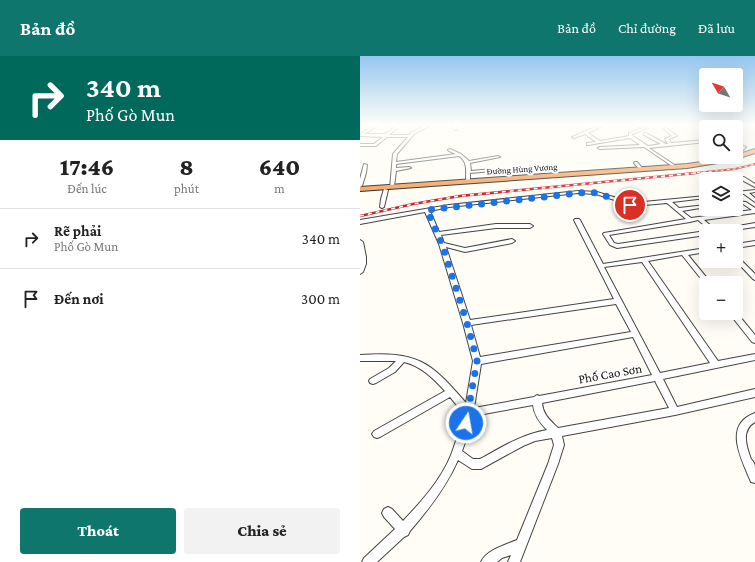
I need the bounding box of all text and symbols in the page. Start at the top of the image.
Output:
text: Bản đồ [20,18,75,39]
text: Bản đồ [557,20,596,36]
text: Chỉ đường [618,20,676,36]
text: Đã lưu [698,20,735,36]
north arrow [699,68,743,112]
map controls [699,68,743,320]
icon: right [20,72,72,124]
text: 340 m [86,72,161,103]
text: Phố Gò Mun [86,105,175,125]
button: search [699,120,743,164]
text: 17:46 [60,153,114,180]
text: 8 [179,153,194,180]
text: 640 [259,153,300,180]
street label: Đường Hùng Vương [486,161,558,176]
button: layers [699,172,743,216]
text: Đến lúc [67,181,107,196]
text: phút [174,181,199,196]
text: m [274,181,285,196]
pin [613,188,647,222]
icon: arrive [619,194,641,216]
text: Rẽ phải [54,223,101,239]
button: + [699,224,743,268]
icon: right [20,228,42,250]
text: 340 m [302,231,340,247]
text: Phố Gò Mun [54,239,118,254]
button: − [699,276,743,320]
icon: arrive [20,288,42,310]
text: Đến nơi [54,291,104,307]
text: 300 m [301,291,340,307]
street label: Phố Cao Sơn [577,361,643,386]
position arrow [445,402,487,444]
button: Thoát [20,508,176,554]
button: Chia sẻ [184,508,340,554]

